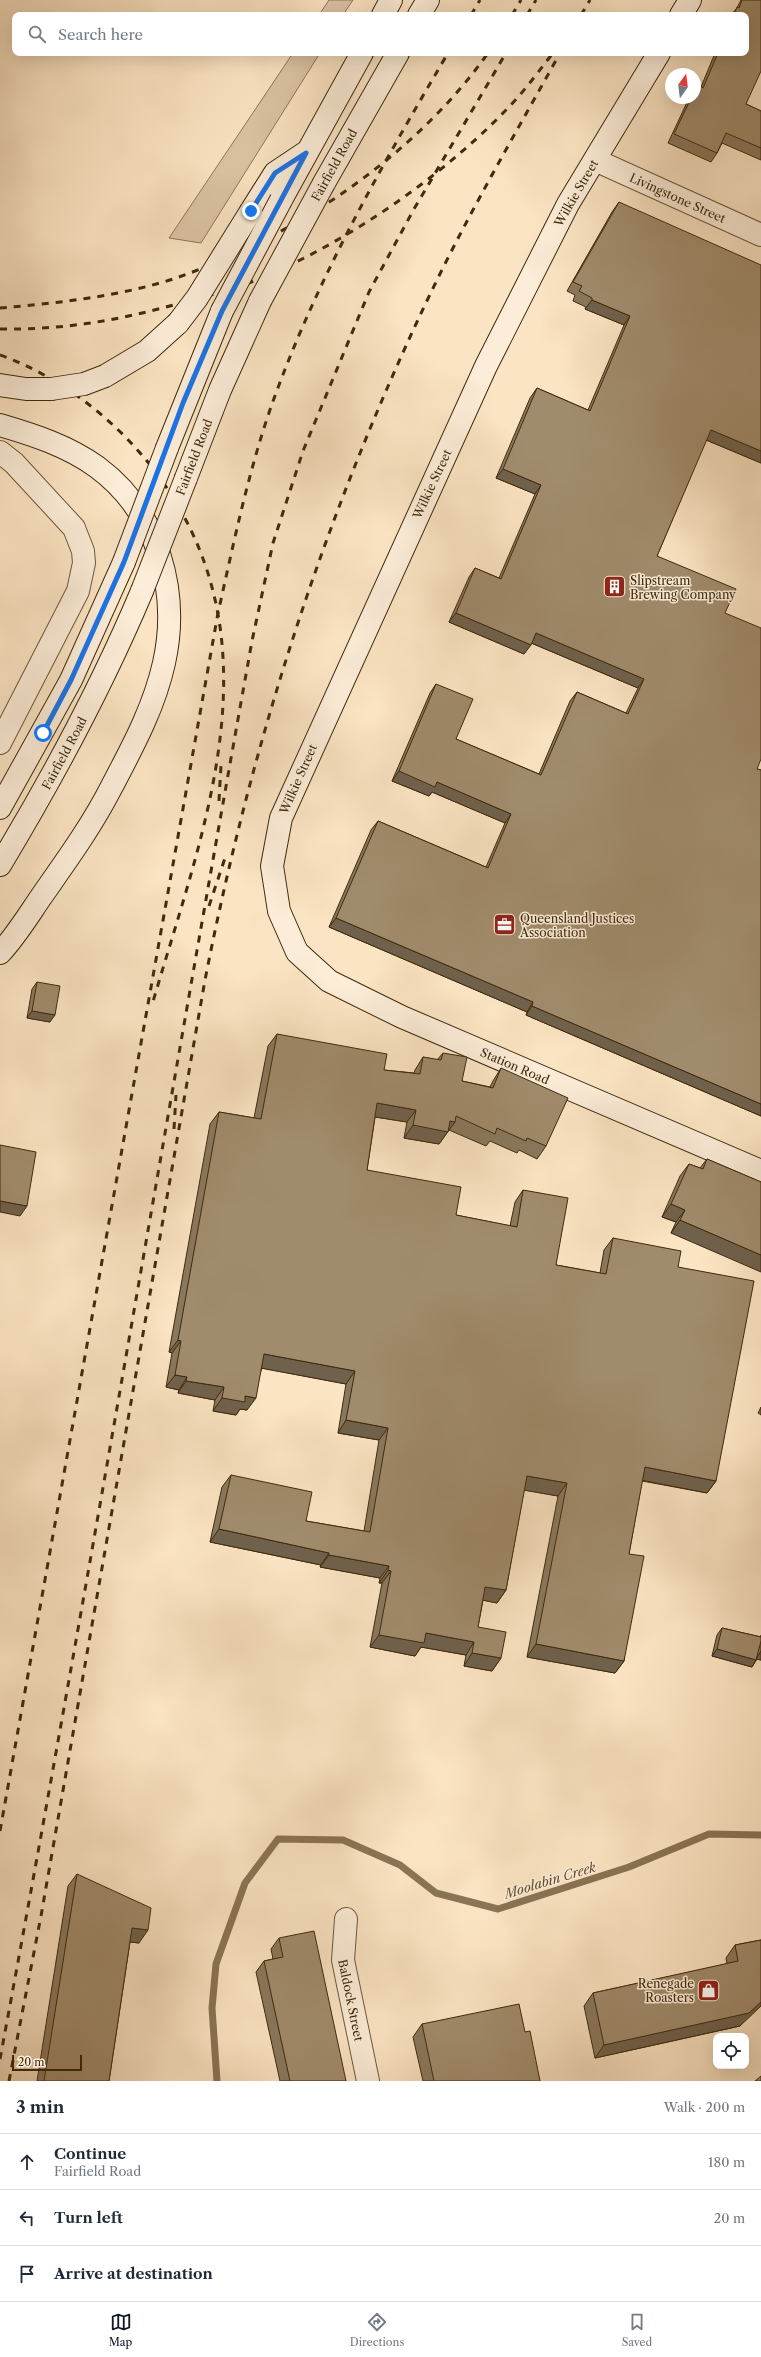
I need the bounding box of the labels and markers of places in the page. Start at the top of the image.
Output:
place label: Slipstream Brewing Company [630,573,736,602]
building icon: Slipstream Brewing Company [602,574,628,600]
place label: Queensland Justices Association [519,911,634,940]
office icon: Queensland Justices Association [492,912,518,938]
place label: Renegade Roasters [638,1976,694,2005]
shop icon: Renegade Roasters [696,1977,722,2003]

